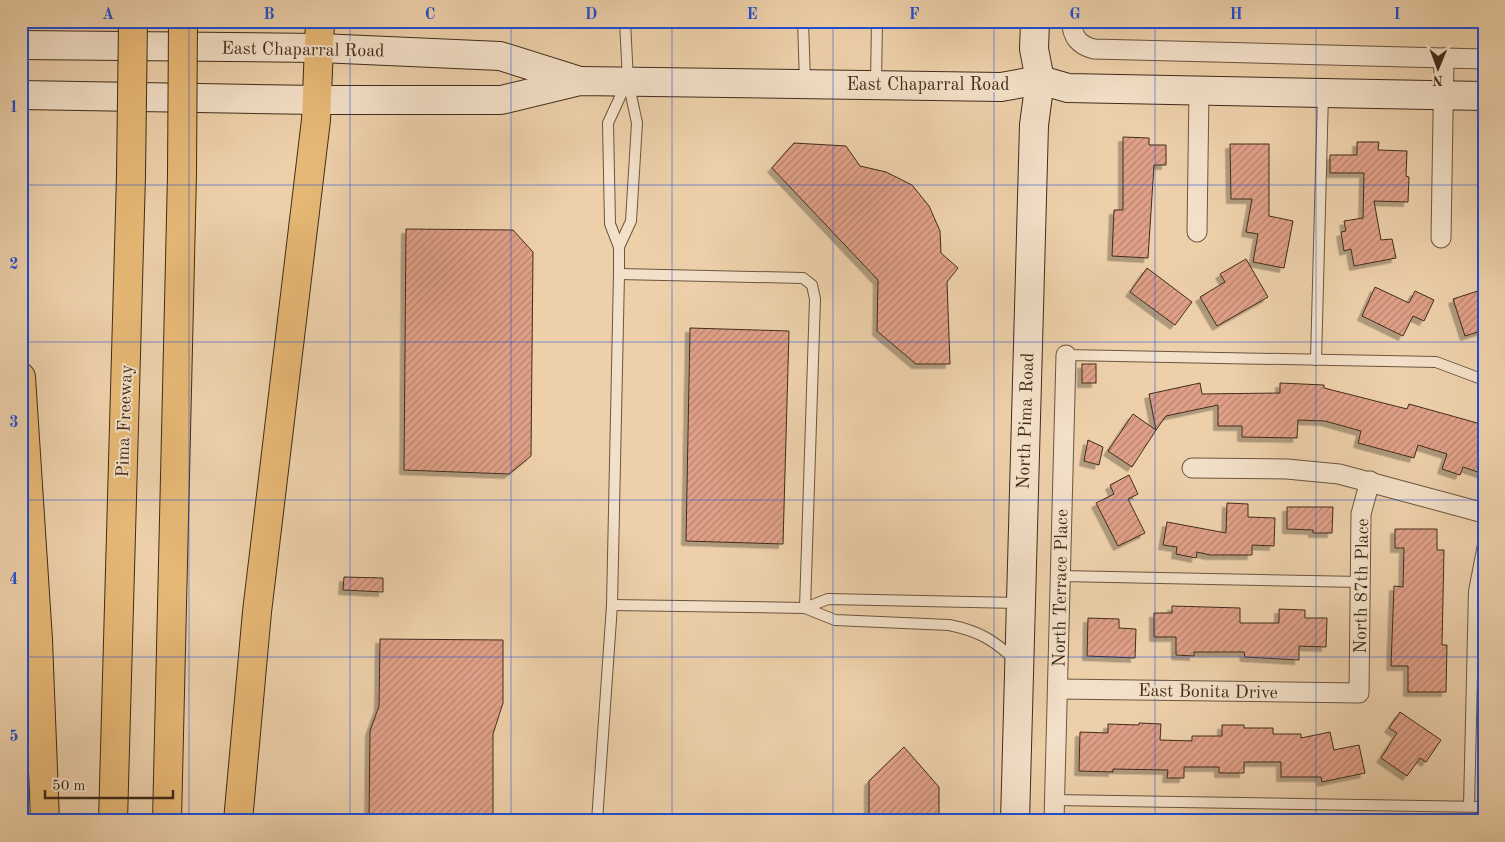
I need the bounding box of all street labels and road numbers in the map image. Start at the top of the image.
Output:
street label: East Chaparral Road [221,40,385,60]
street label: East Chaparral Road [846,76,1010,94]
street label: North Pima Road [1015,352,1037,490]
street label: Pima Freeway [114,364,136,478]
street label: North Terrace Place [1051,509,1071,667]
street label: North 87th Place [1352,518,1372,654]
street label: East Bonita Drive [1138,682,1278,702]

